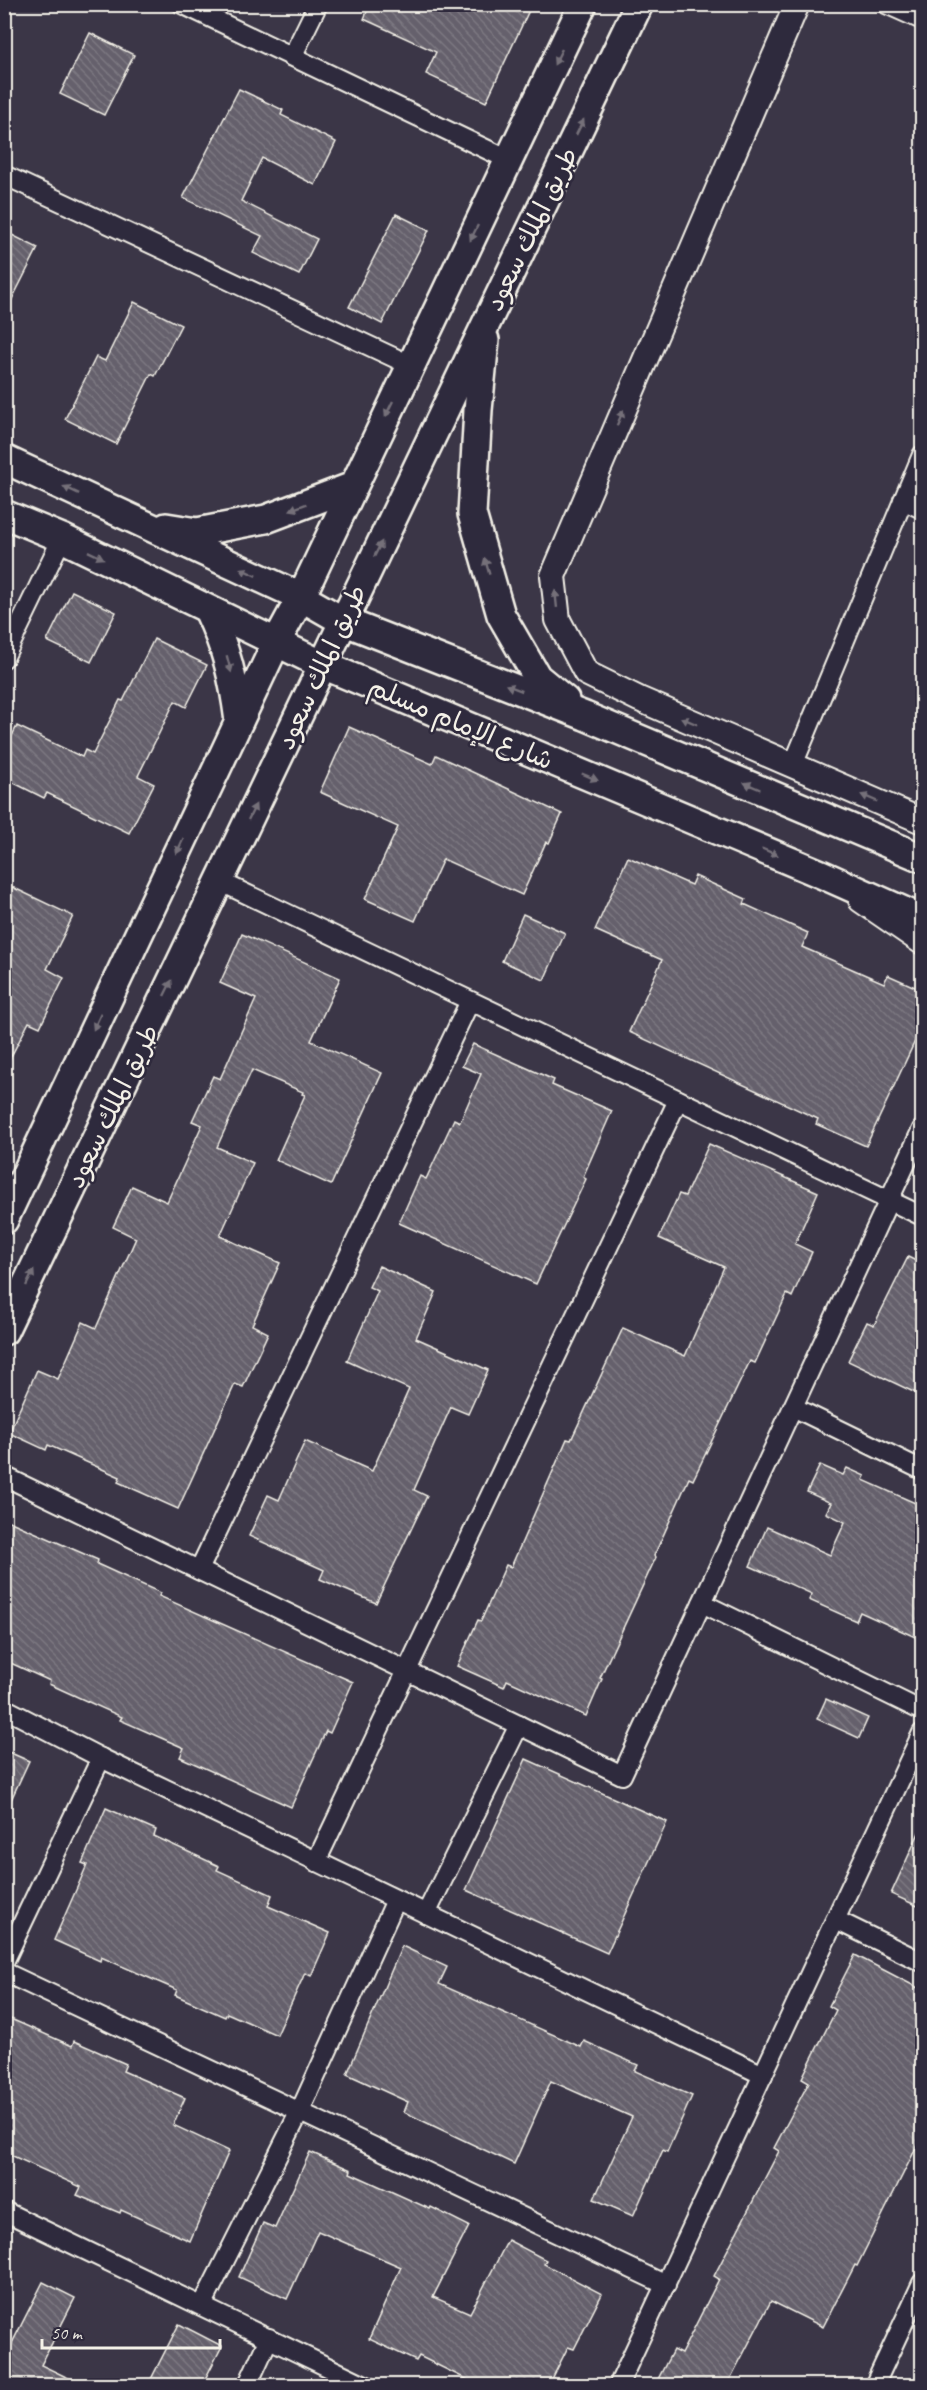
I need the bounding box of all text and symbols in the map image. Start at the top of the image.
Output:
one-way arrow [553,49,562,66]
one-way arrow [576,119,585,136]
street label: طريق الملك سعود [478,142,585,317]
one-way arrow [469,225,478,242]
one-way arrow [385,400,394,417]
one-way arrow [616,409,626,427]
one-way arrow [62,485,80,495]
one-way arrow [289,502,307,512]
one-way arrow [373,541,382,558]
one-way arrow [88,550,105,560]
one-way arrow [482,557,491,575]
one-way arrow [239,568,256,577]
street label: طريق الملك سعود [269,579,374,755]
one-way arrow [551,590,560,609]
one-way arrow [225,655,235,673]
street label: شارع الإمام مسلم [363,670,558,780]
one-way arrow [505,683,523,692]
one-way arrow [680,716,698,726]
one-way arrow [581,773,599,782]
one-way arrow [743,781,761,791]
one-way arrow [860,793,877,802]
one-way arrow [248,804,257,821]
one-way arrow [176,837,185,854]
one-way arrow [761,848,779,857]
one-way arrow [164,980,173,997]
one-way arrow [93,1014,102,1031]
street label: طريق الملك سعود [59,1019,166,1194]
one-way arrow [25,1269,34,1286]
scale bar [42,2312,220,2350]
text: 50 m [51,2322,84,2344]

